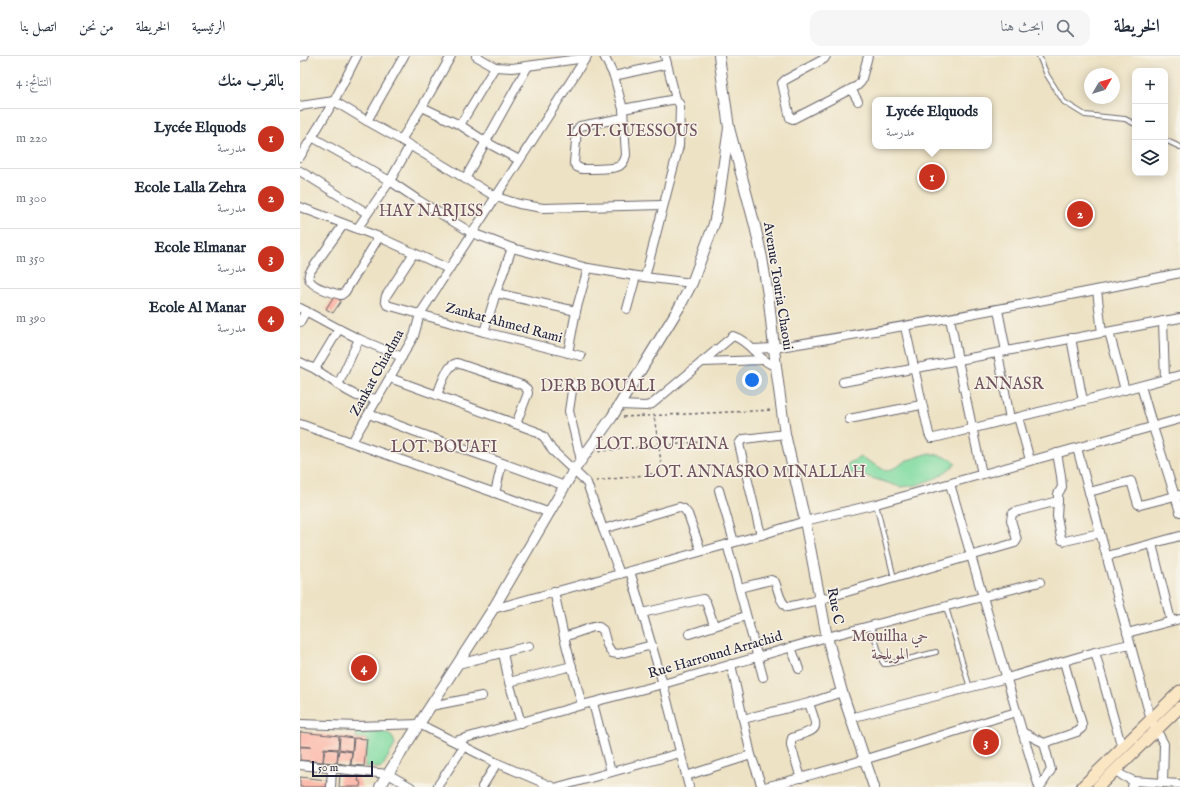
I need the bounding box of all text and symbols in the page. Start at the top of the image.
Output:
search box [810,10,1090,46]
text: الخريطة [1114,15,1160,39]
text: ابحث هنا [1000,17,1044,36]
icon: search [1054,17,1076,39]
text: اتصل بنا [20,18,57,36]
text: من نحن [79,18,114,36]
text: الخريطة [136,18,170,36]
text: الرئيسية [192,18,225,36]
north arrow [1084,68,1120,104]
map controls [1132,68,1168,176]
button: + [1132,68,1168,104]
text: بالقرب منك [217,71,284,92]
text: النتائج: 4 [16,74,51,91]
popup [872,97,992,149]
text: Lycée Elquods [886,102,978,121]
button: − [1132,104,1168,140]
text: Lycée Elquods [154,118,246,137]
district label: LOT. GUESSOUS [567,122,697,142]
text: مدرسة [886,124,915,141]
text: 220 m [16,130,47,147]
text: 1 [269,130,273,147]
text: مدرسة [217,140,246,157]
button: layers [1132,140,1168,176]
pin: 1 [919,162,945,192]
text: Ecole Lalla Zehra [134,178,246,197]
text: 300 m [16,190,47,207]
text: 2 [268,190,274,207]
pin: 2 [1067,199,1093,229]
text: مدرسة [217,200,246,217]
district label: HAY NARJISS [379,202,483,222]
street label: Avenue Touria Chaoui [759,220,797,352]
text: Ecole Elmanar [154,238,246,257]
text: 350 m [16,250,45,267]
text: 3 [269,250,273,267]
text: مدرسة [217,260,246,277]
text: Ecole Al Manar [149,298,246,317]
street label: Zankat Ahmed Rami [443,299,565,347]
text: 390 m [16,310,46,327]
text: 4 [268,310,274,327]
text: مدرسة [217,320,246,337]
street label: Zankat Chiadma [346,326,409,419]
your location [742,370,762,390]
district label: ANNASR [973,375,1045,395]
district label: DERB BOUALI [540,377,656,397]
district label: LOT. BOUTAINA [595,435,730,455]
district label: LOT. BOUAFI [391,438,498,458]
district label: LOT. ANNASRO MINALLAH [644,463,866,483]
street label: Rue C [823,586,847,626]
street label: Rue Harround Arrachid [646,627,785,683]
district label: Mouilha حي المويلحة [852,627,928,665]
pin: 4 [351,653,377,683]
pin: 3 [973,727,999,757]
scale bar [312,759,373,778]
text: 50 m [318,761,338,775]

